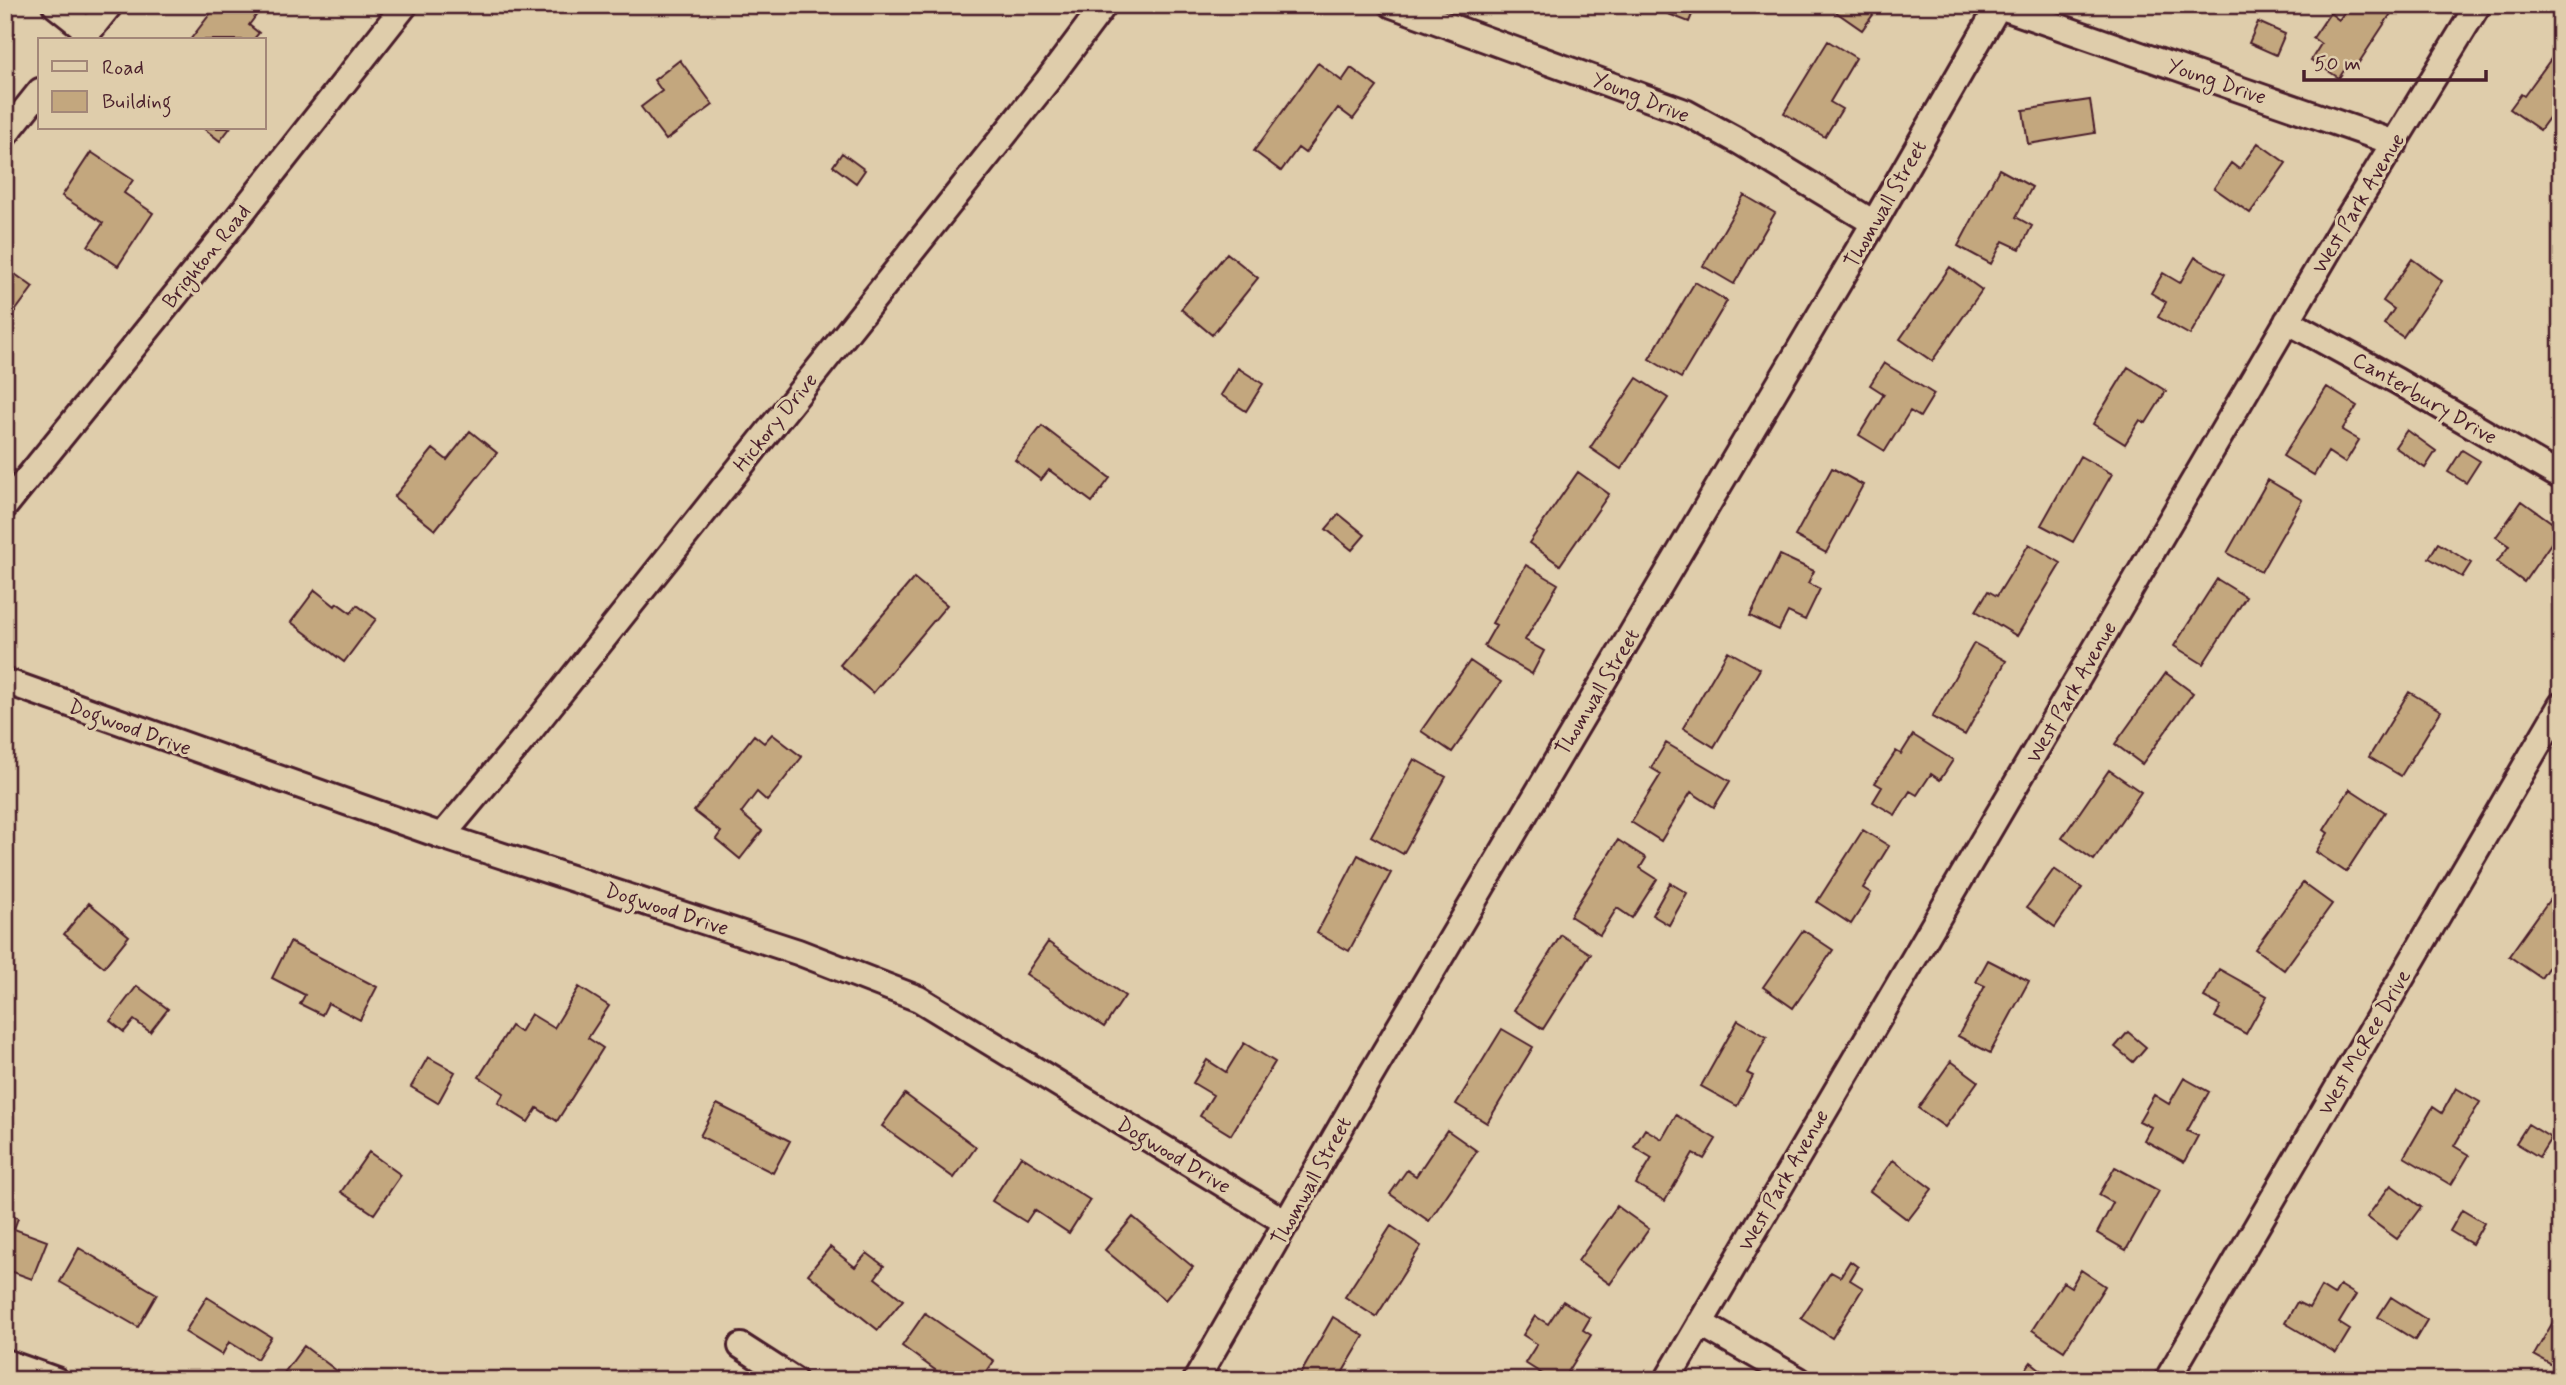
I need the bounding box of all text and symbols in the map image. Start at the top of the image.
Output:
legend [38,38,266,130]
scale bar [2304,38,2486,82]
text: 50 m [2314,50,2361,78]
street label: Young Drive [2163,52,2270,113]
text: Road [102,54,144,82]
street label: Young Drive [1587,66,1694,131]
text: Building [102,88,172,118]
street label: West Park Avenue [2306,128,2412,279]
street label: Thomwall Street [1838,135,1934,274]
street label: Brighton Road [156,199,258,315]
street label: Canterbury Drive [2347,346,2502,452]
street label: Hickory Drive [727,367,824,478]
street label: West Park Avenue [2020,616,2124,769]
street label: Thomwall Street [1549,624,1647,761]
street label: Dogwood Drive [64,693,195,765]
street label: Dogwood Drive [601,877,732,945]
street label: West McRee Drive [2312,965,2418,1120]
street label: West Park Avenue [1732,1104,1836,1257]
street label: Dogwood Drive [1110,1111,1236,1203]
street label: Thomwall Street [1265,1112,1359,1251]

